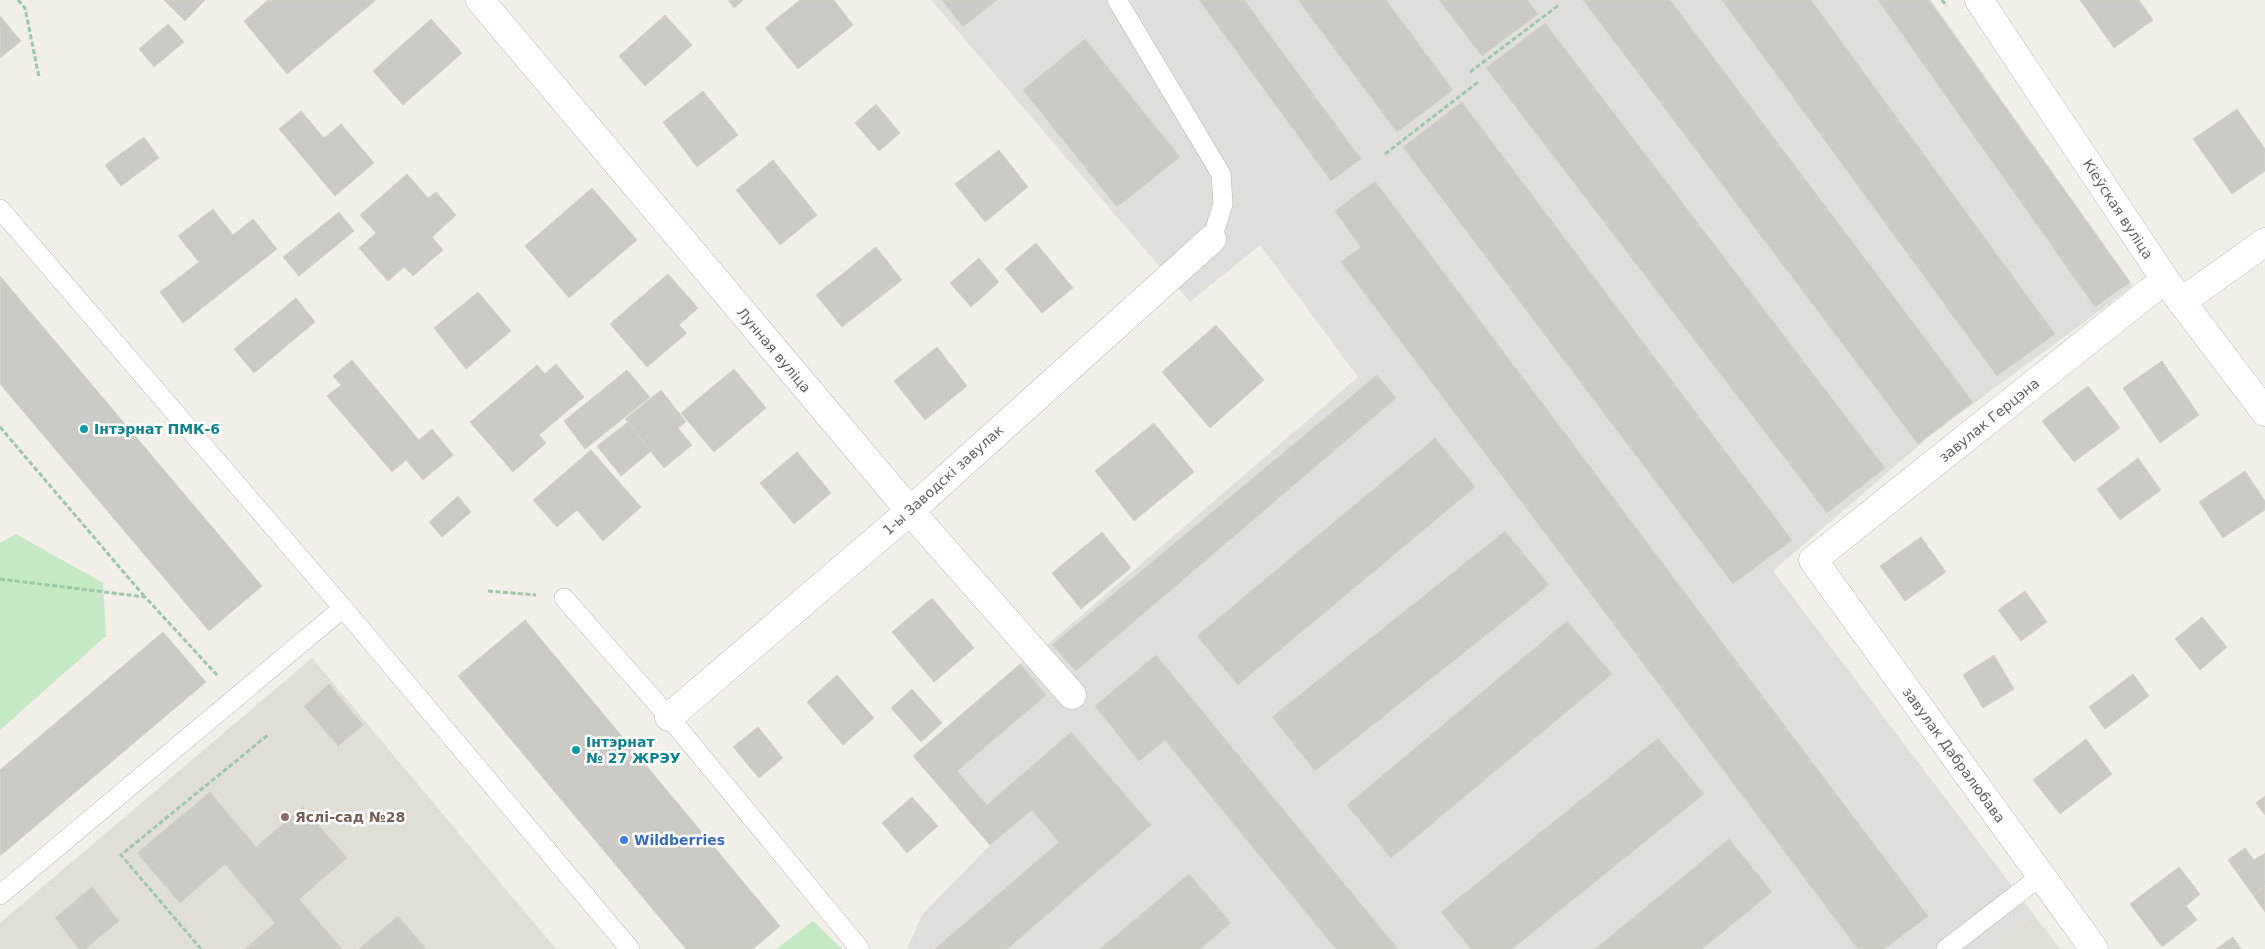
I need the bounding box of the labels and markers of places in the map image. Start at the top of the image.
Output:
place label: Інтэрнат ПМК-6 [94,421,220,437]
marker: Інтэрнат ПМК-6 [78,423,90,435]
place label: Інтэрнат № 27 ЖРЭУ [586,734,681,766]
marker: Інтэрнат № 27 ЖРЭУ [570,744,582,756]
place label: Яслі-сад №28 [295,809,405,825]
marker: Яслі-сад №28 [279,811,291,823]
place label: Wildberries [634,832,725,848]
marker: Wildberries [618,834,630,846]

